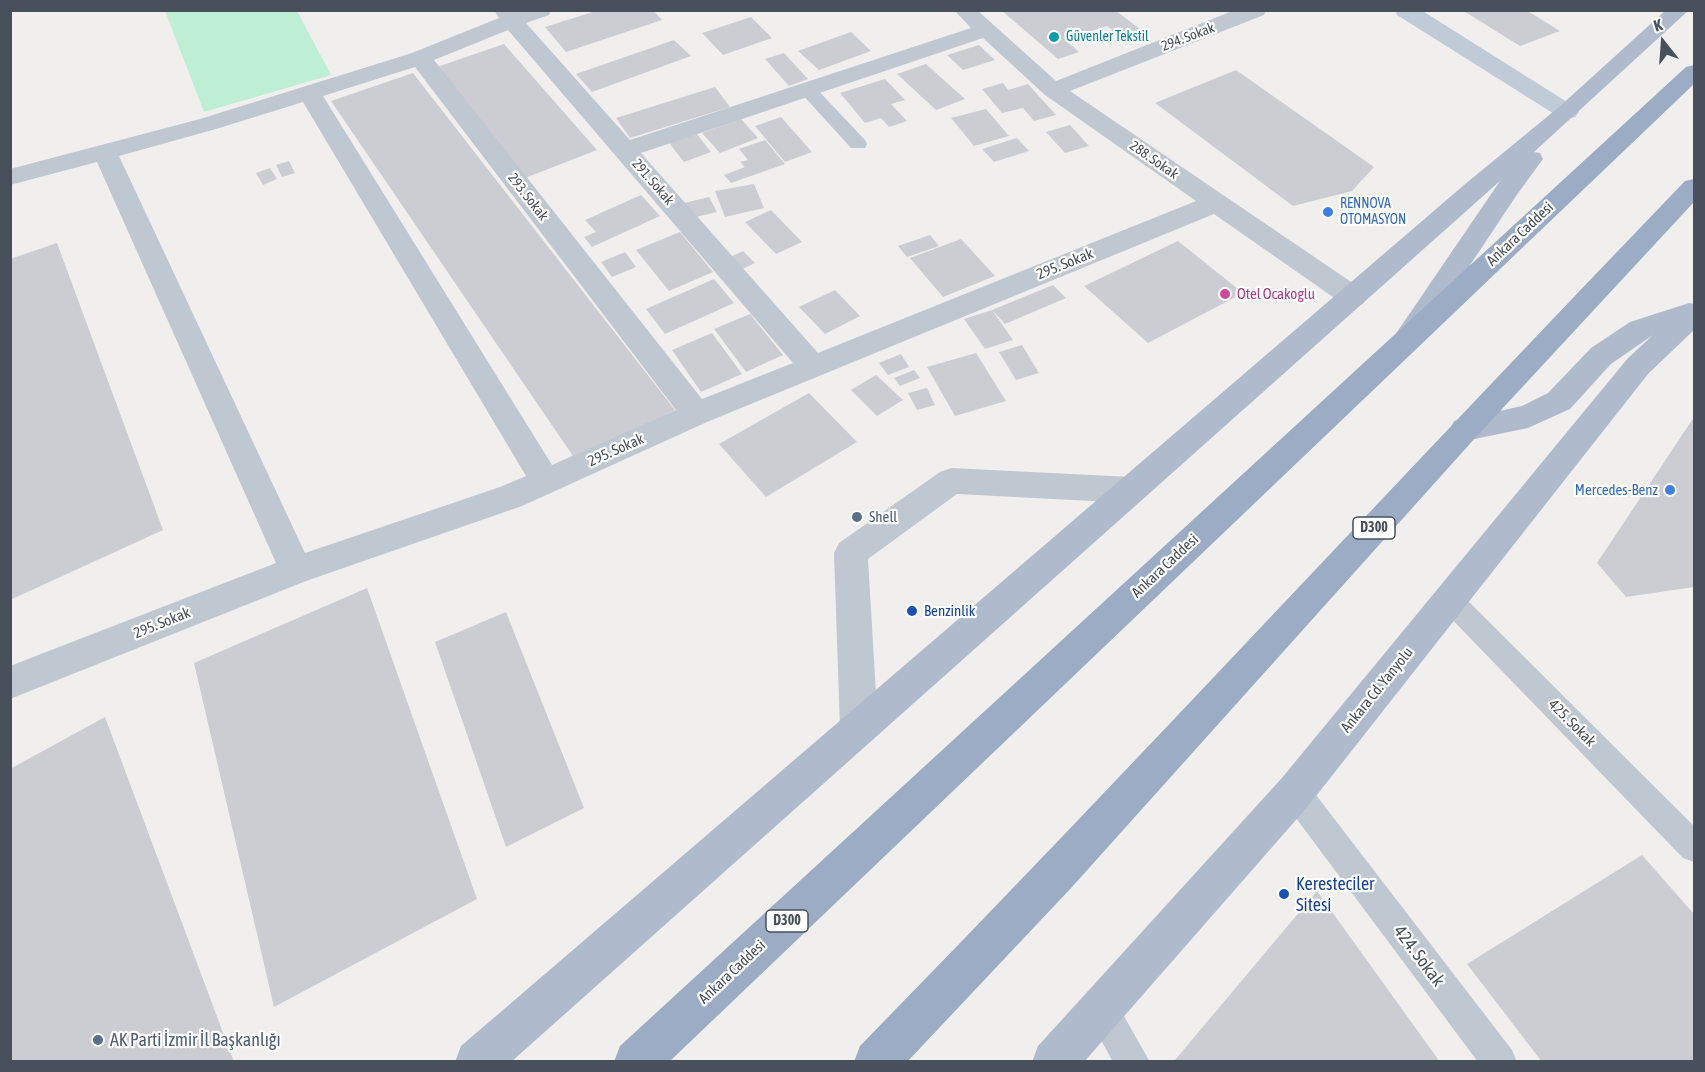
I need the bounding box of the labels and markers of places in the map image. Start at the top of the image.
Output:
place label: Güvenler Tekstil [1066,29,1149,45]
marker: Güvenler Tekstil [1047,30,1061,44]
place label: RENNOVA OTOMASYON [1340,196,1406,228]
marker: RENNOVA OTOMASYON [1321,205,1335,219]
place label: Otel Ocakoglu [1237,285,1315,303]
marker: Otel Ocakoglu [1218,287,1232,301]
place label: Mercedes-Benz [1575,481,1658,499]
marker: Mercedes-Benz [1663,483,1677,497]
place label: Shell [869,508,897,526]
marker: Shell [850,510,864,524]
place label: Benzinlik [924,602,975,620]
marker: Benzinlik [905,604,919,618]
place label: Keresteciler Sitesi [1296,873,1374,916]
marker: Keresteciler Sitesi [1277,887,1291,901]
place label: AK Parti İzmir İl Başkanlığı [110,1029,281,1051]
marker: AK Parti İzmir İl Başkanlığı [91,1033,105,1047]

